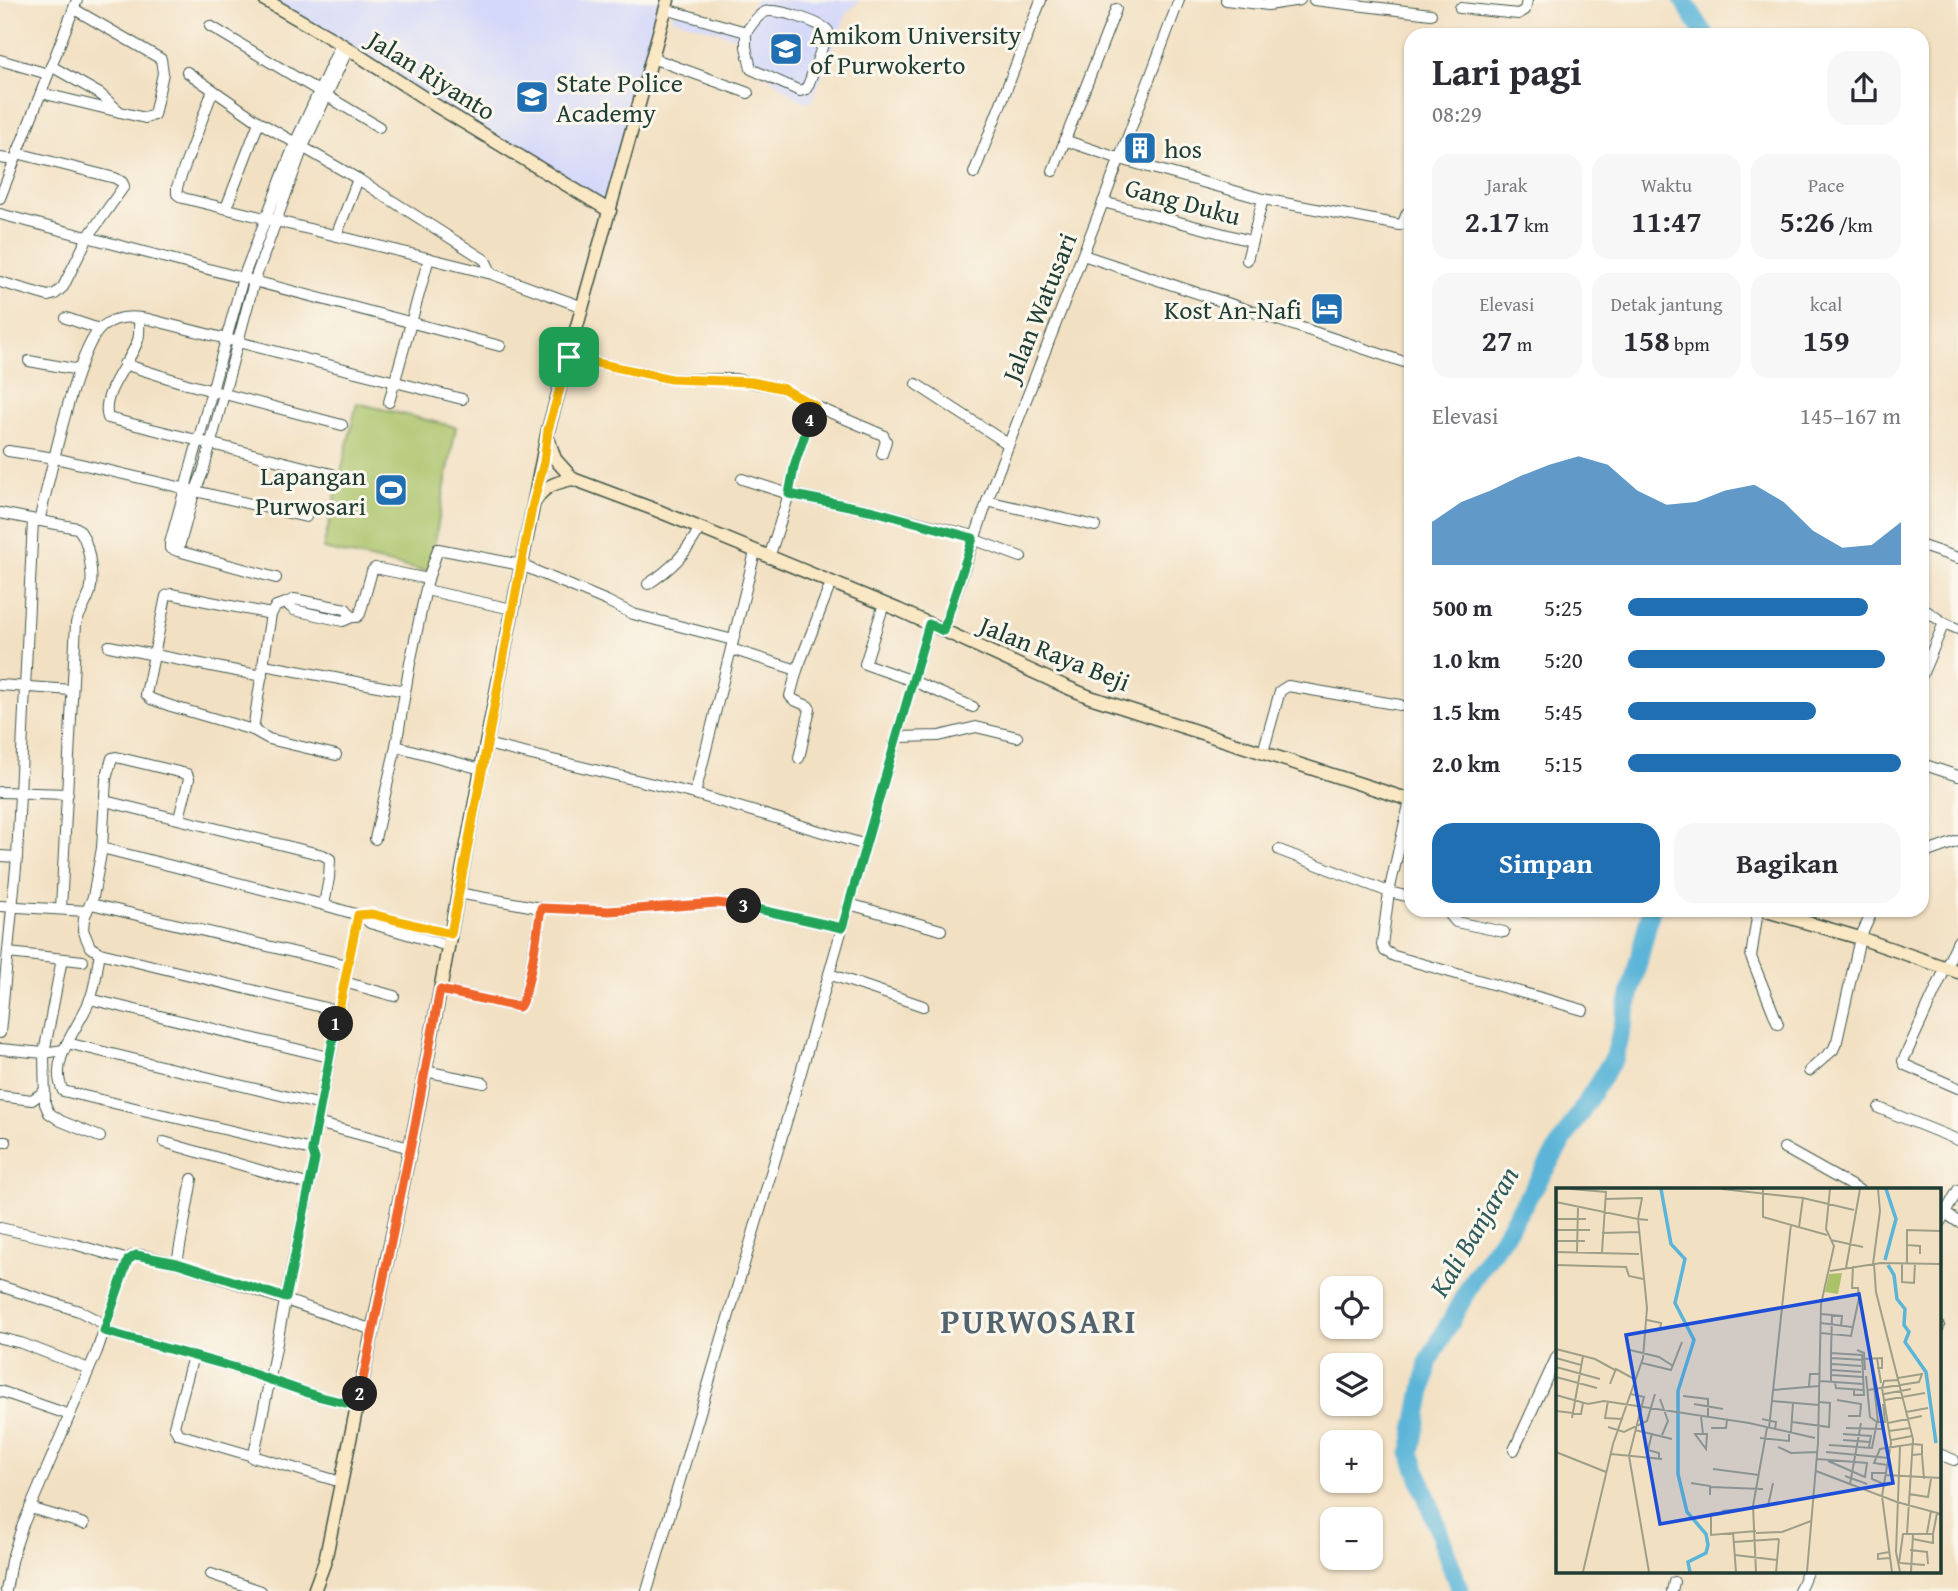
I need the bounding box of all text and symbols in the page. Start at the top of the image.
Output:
place label: Amikom University of Purwokerto [810,15,1021,84]
street label: Jalan Riyanto [358,19,504,130]
school or university icon: Amikom University of Purwokerto [767,30,805,68]
text: Lari pagi [1432,43,1582,99]
button: share [1827,51,1901,125]
place label: State Police Academy [556,63,683,132]
school or university icon: State Police Academy [513,78,551,116]
text: 08:29 [1432,97,1482,130]
building icon: hos [1121,129,1159,167]
place label: hos [1164,129,1202,168]
street label: Gang Duku [1121,167,1245,235]
text: Jarak [1486,171,1527,199]
text: Waktu [1641,171,1692,199]
text: Pace [1808,171,1844,199]
text: 2.17 [1465,199,1520,243]
text: 11:47 [1631,199,1702,243]
text: 5:26 [1779,199,1835,243]
text: km [1520,211,1549,239]
text: /km [1835,211,1873,239]
street label: Jalan Watusari [990,227,1087,390]
place label: Kost An-Nafi [1164,290,1302,329]
hotel icon: Kost An-Nafi [1308,290,1346,328]
text: Elevasi [1479,290,1534,318]
text: Detak jantung [1611,290,1722,318]
text: kcal [1810,290,1842,318]
text: 27 [1481,318,1513,362]
text: 158 [1623,318,1670,362]
text: 159 [1803,318,1849,362]
pin [539,327,599,387]
text: m [1513,330,1532,358]
text: bpm [1670,330,1710,358]
icon: arrive [550,338,588,376]
text: Elevasi [1432,399,1498,432]
text: 145–167 m [1800,399,1901,432]
pin: 4 [792,402,828,438]
text: 4 [805,405,814,433]
place label: Lapangan Purwosari [255,456,366,525]
sports icon: Lapangan Purwosari [372,471,410,509]
text: 500 m [1432,591,1493,624]
text: 5:25 [1544,591,1583,624]
street label: Jalan Raya Beji [971,604,1136,701]
text: 1.0 km [1432,643,1500,676]
text: 5:20 [1544,643,1583,676]
text: 1.5 km [1432,695,1500,728]
text: 5:45 [1544,695,1583,728]
text: 2.0 km [1432,747,1500,780]
text: 5:15 [1544,747,1583,780]
button: Simpan [1432,823,1660,903]
button: Bagikan [1674,823,1901,903]
pin: 3 [726,888,762,923]
text: 3 [739,891,748,919]
pin: 1 [318,1006,354,1042]
text: 1 [331,1009,340,1037]
water label: Kali Banjaran [1417,1158,1528,1305]
inset map [1556,1188,1940,1574]
map controls [1320,1276,1383,1570]
button: locate [1320,1276,1383,1339]
district label: PURWOSARI [940,1297,1138,1345]
button: layers [1320,1353,1383,1416]
pin: 2 [342,1376,378,1412]
text: 2 [355,1379,364,1407]
button: + [1320,1430,1383,1493]
button: − [1320,1507,1383,1570]

